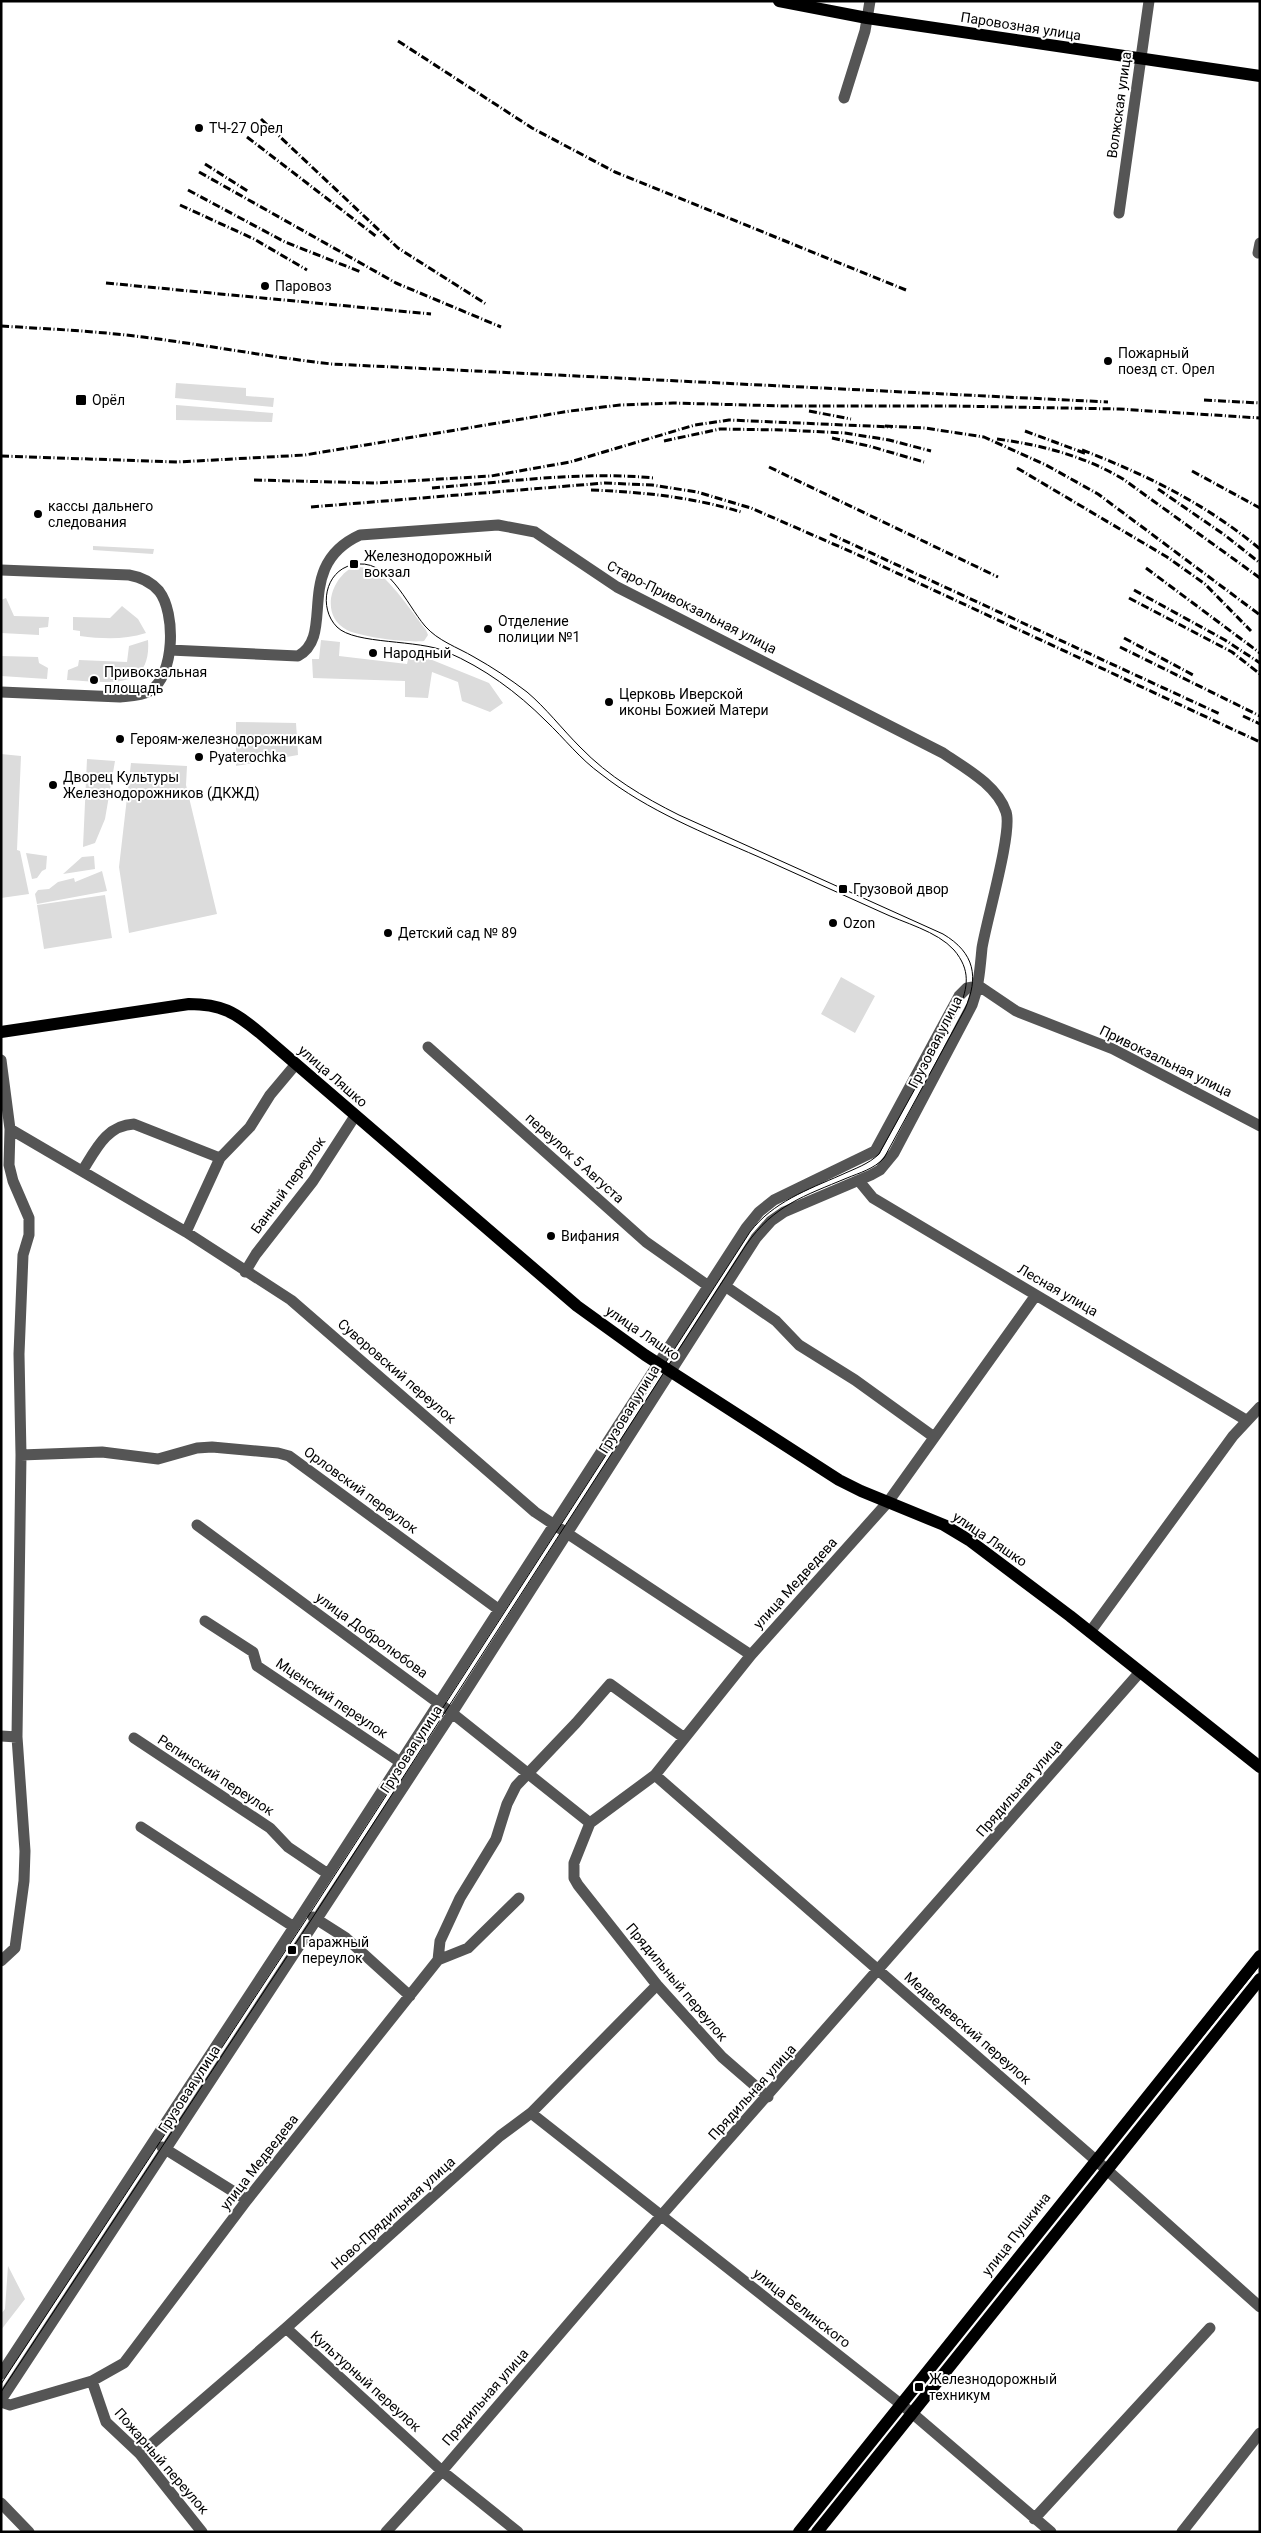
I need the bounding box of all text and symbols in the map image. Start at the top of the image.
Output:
street label: Паровозная улица [960,9,1082,43]
street label: Волжская улица [1104,51,1134,159]
place label: ТЧ-27 Орел [209,120,283,136]
marker: ТЧ-27 Орел [193,122,205,134]
place label: Паровоз [275,278,332,294]
marker: Паровоз [259,280,271,292]
place label: Пожарный поезд ст. Орел [1118,345,1215,377]
marker: Пожарный поезд ст. Орел [1102,355,1114,367]
place label: Орёл [92,392,125,408]
marker: Орёл [74,393,88,407]
place label: кассы дальнего следования [48,498,153,530]
marker: кассы дальнего следования [32,508,44,520]
place label: Железнодорожный вокзал [364,548,492,580]
street label: Старо-Привокзальная улица [605,557,779,657]
marker: Железнодорожный вокзал [348,558,360,570]
place label: Отделение полиции №1 [498,613,580,645]
marker: Отделение полиции №1 [482,623,494,635]
place label: Народный [383,645,451,661]
marker: Народный [367,647,379,659]
place label: Привокзальная площадь [104,664,207,696]
marker: Привокзальная площадь [88,674,100,686]
place label: Церковь Иверской иконы Божией Матери [619,686,769,718]
marker: Церковь Иверской иконы Божией Матери [603,696,615,708]
place label: Героям-железнодорожникам [130,731,323,747]
marker: Героям-железнодорожникам [114,733,126,745]
place label: Pyaterochka [209,749,286,765]
marker: Pyaterochka [193,751,205,763]
place label: Дворец Культуры Железнодорожников (ДКЖД) [63,769,260,802]
marker: Дворец Культуры Железнодорожников (ДКЖД) [47,779,59,791]
place label: Грузовой двор [853,881,949,897]
marker: Грузовой двор [837,883,849,895]
place label: Ozon [843,915,875,931]
marker: Ozon [827,917,839,929]
place label: Детский сад № 89 [398,925,517,941]
marker: Детский сад № 89 [382,927,394,939]
street label: Грузовая улица [905,993,965,1091]
street label: Привокзальная улица [1097,1022,1235,1100]
street label: улица Ляшко [295,1042,371,1110]
street label: переулок 5 Августа [523,1110,627,1206]
street label: Банный переулок [248,1133,329,1237]
place label: Вифания [561,1228,619,1244]
marker: Вифания [545,1230,557,1242]
street label: Лесная улица [1015,1261,1101,1319]
street label: улица Ляшко [603,1302,683,1364]
street label: Суворовский переулок [335,1315,459,1427]
street label: Грузовая улица [595,1362,663,1456]
street label: Орловский переулок [301,1443,421,1537]
street label: улица Ляшко [950,1508,1030,1570]
street label: улица Медведева [750,1534,840,1632]
street label: улица Добролюбова [313,1589,431,1681]
street label: Мценский переулок [273,1655,391,1742]
street label: Грузовая улица [377,1702,445,1796]
street label: Репинский переулок [155,1731,278,1819]
street label: Прядильная улица [973,1736,1065,1840]
street label: Прядильный переулок [623,1920,731,2045]
place label: Гаражный переулок [302,1934,369,1966]
marker: Гаражный переулок [286,1944,298,1956]
street label: Медведевский переулок [901,1969,1035,2088]
street label: Прядильная улица [705,2041,799,2143]
street label: Грузовая улица [155,2042,223,2136]
street label: улица Медведева [217,2111,301,2213]
street label: Ново-Прядильная улица [328,2153,458,2273]
street label: улица Пушкина [979,2189,1053,2279]
street label: улица Белинского [750,2265,854,2351]
street label: Культурный переулок [308,2327,425,2435]
street label: Прядильная улица [439,2345,531,2449]
place label: Железнодорожный техникум [929,2371,1057,2403]
marker: Железнодорожный техникум [913,2381,925,2393]
street label: Пожарный переулок [112,2405,213,2518]

